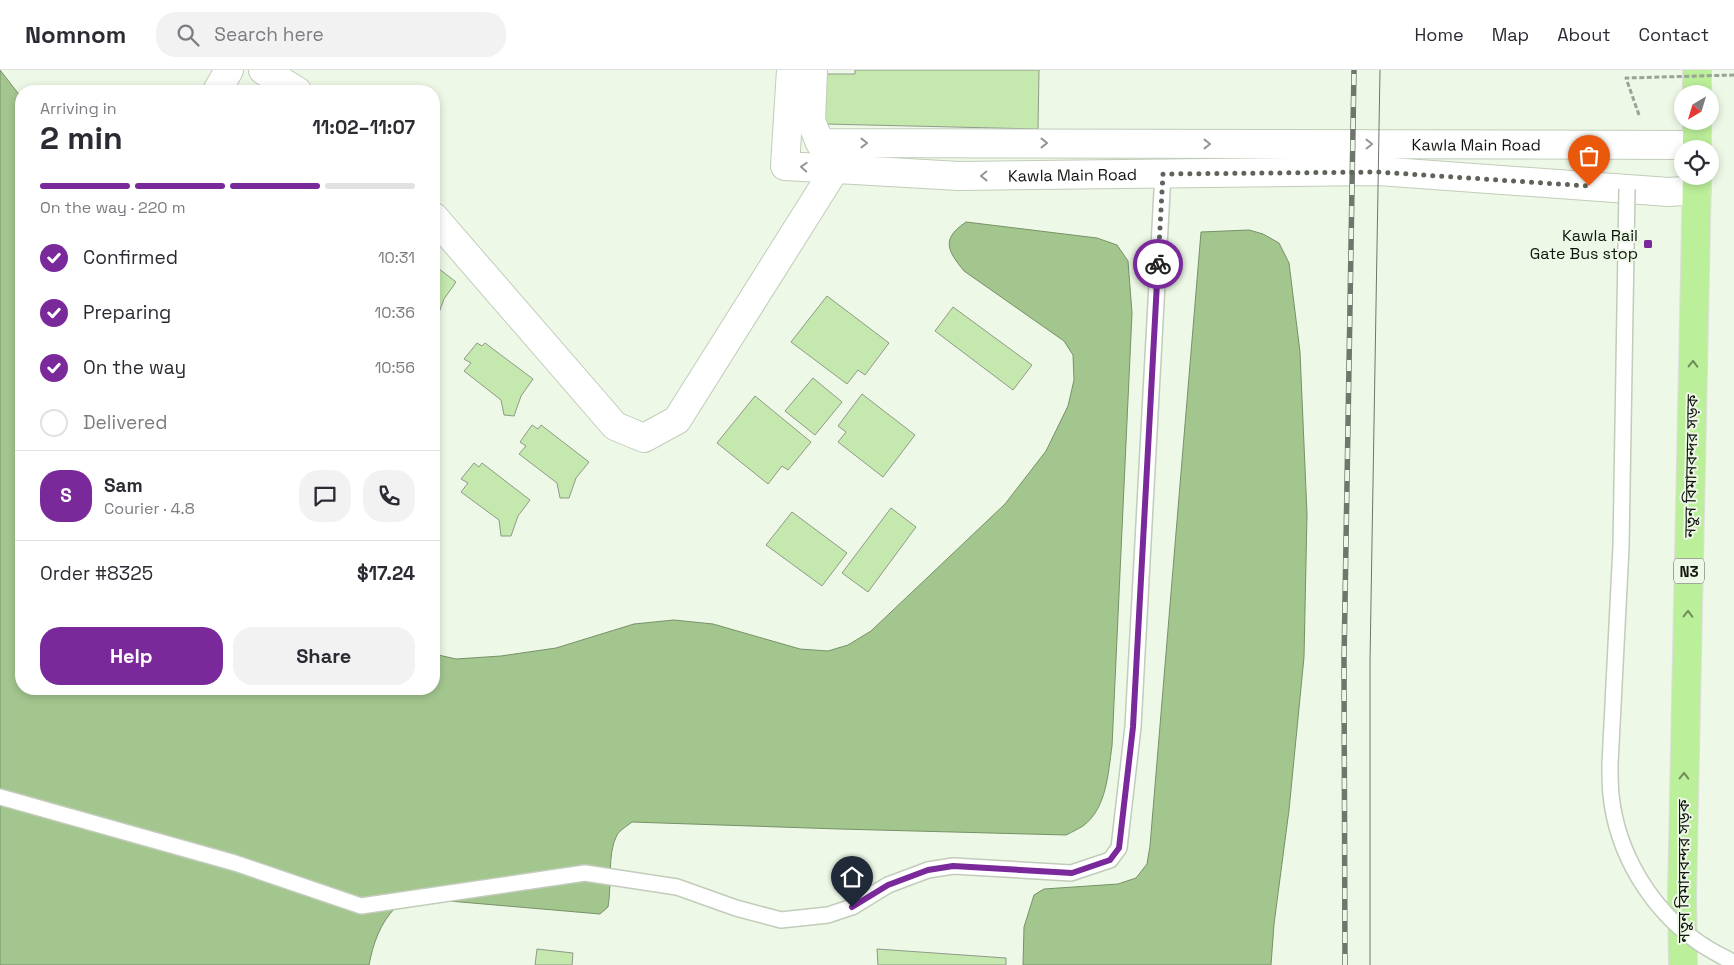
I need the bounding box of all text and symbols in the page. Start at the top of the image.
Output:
search box [156,12,506,57]
text: Nomnom [25,19,126,50]
icon: search [174,21,202,49]
text: Search here [214,22,324,47]
text: Home [1415,23,1464,46]
text: Map [1492,23,1529,46]
text: About [1557,23,1611,46]
text: Contact [1639,23,1709,46]
north arrow [1674,85,1719,130]
map controls [1674,85,1719,185]
text: Arriving in [40,98,117,119]
text: 11:02–11:07 [312,115,415,140]
text: 2 min [40,118,123,158]
street label: Kawla Main Road [1412,134,1541,155]
pin [1568,135,1610,186]
one-way arrow [860,138,868,148]
one-way arrow [1040,138,1048,148]
one-way arrow [1203,139,1211,149]
one-way arrow [1366,139,1373,149]
button: locate [1674,140,1719,185]
icon: bag [1575,142,1603,170]
one-way arrow [800,162,808,173]
street label: Kawla Main Road [1008,163,1137,186]
one-way arrow [980,171,988,181]
text: On the way · 220 m [40,197,186,218]
place label: Kawla Rail Gate Bus stop [1530,225,1638,264]
marker: Kawla Rail Gate Bus stop [1642,238,1654,250]
courier [1133,239,1183,289]
icon: check [40,244,68,272]
text: Confirmed [83,245,178,270]
text: 10:31 [378,247,415,268]
icon: bike [1144,250,1172,278]
icon: check [40,299,68,327]
text: Preparing [83,300,171,325]
text: 10:36 [375,302,415,323]
icon: check [40,354,68,382]
text: On the way [83,355,186,380]
text: 10:56 [375,357,415,378]
one-way arrow [1688,360,1698,368]
street label: নতুন বিমানবন্দর সড়ক [1679,393,1703,539]
text: Delivered [83,410,168,435]
button: chat [299,470,351,522]
button: phone [363,470,415,522]
text: Sam [104,473,143,498]
text: S [60,483,72,508]
text: Courier · 4.8 [104,498,195,519]
road number: N3 [1674,558,1704,584]
text: Order #8325 [40,561,153,586]
text: $17.24 [357,561,415,586]
one-way arrow [1683,610,1693,618]
button: Help [40,627,223,685]
button: Share [233,627,415,685]
one-way arrow [1679,772,1690,780]
street label: নতুন বিমানবন্দর সড়ক [1673,798,1694,944]
pin [831,856,873,907]
icon: home [838,863,866,891]

